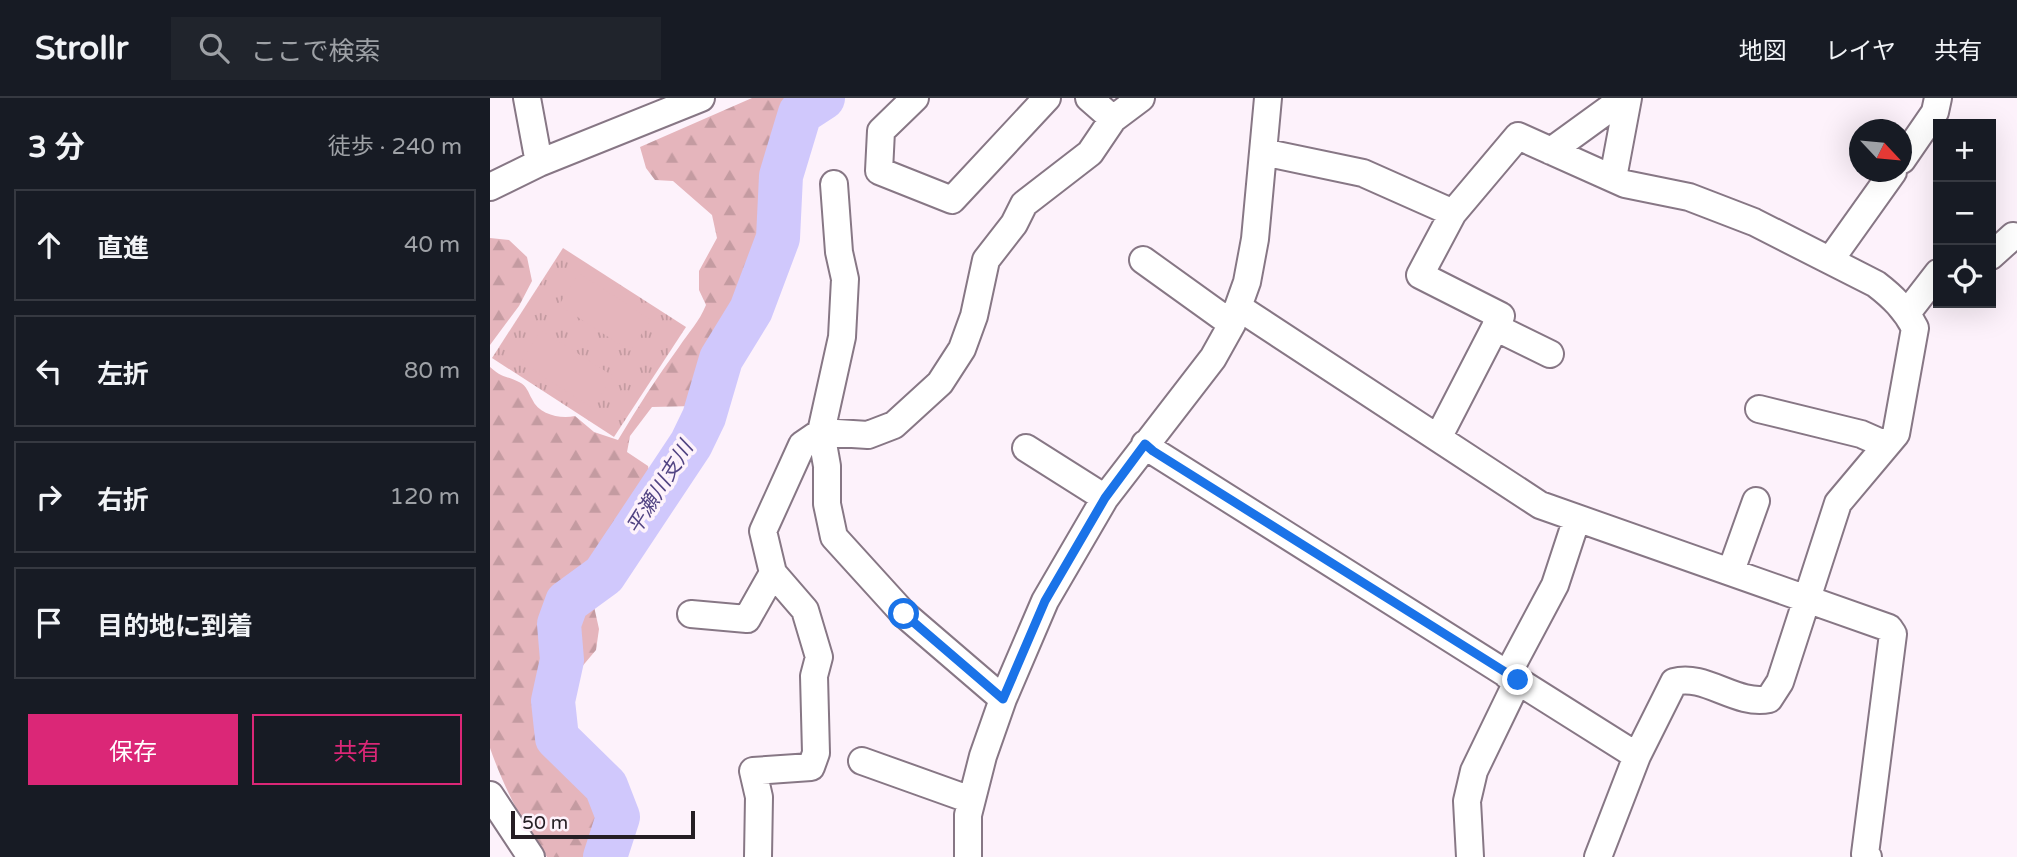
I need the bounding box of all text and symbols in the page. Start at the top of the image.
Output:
search box [171,17,661,80]
text: Strollr [35,29,129,68]
icon: search [195,29,233,67]
text: ここで検索 [251,36,381,67]
text: 地図 [1739,37,1787,66]
text: レイヤ [1825,37,1896,66]
text: 共有 [1934,37,1982,66]
north arrow [1849,119,1912,182]
map controls [1933,119,1996,308]
button: + [1933,119,1996,182]
text: 3 分 [28,129,85,166]
text: 徒歩 · 240 m [328,133,462,161]
button: − [1933,182,1996,245]
icon: ahead [30,226,68,264]
text: 40 m [404,231,460,259]
text: 直進 [97,233,149,264]
button: locate [1933,245,1996,308]
icon: left [30,352,68,390]
text: 80 m [404,357,460,385]
text: 左折 [97,359,149,390]
water label: 平瀬川支川 [622,435,699,539]
icon: right [30,478,68,516]
text: 120 m [390,483,460,511]
text: 右折 [97,485,149,516]
route start [888,598,919,629]
icon: arrive [30,604,68,642]
text: 目的地に到着 [97,611,253,642]
route end [1502,664,1533,695]
button: 保存 [28,714,238,785]
button: 共有 [252,714,462,785]
scale bar [511,808,695,840]
text: 50 m [522,812,568,834]

